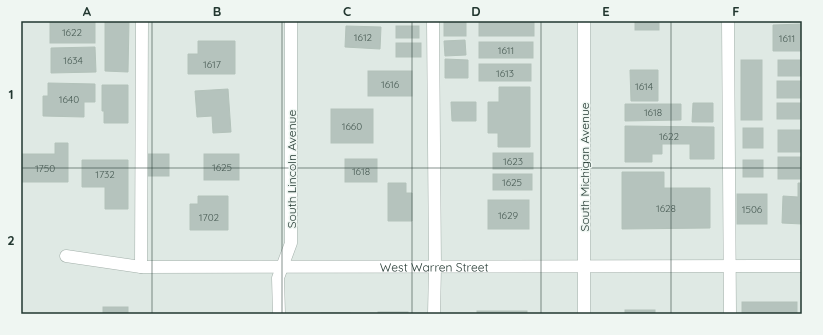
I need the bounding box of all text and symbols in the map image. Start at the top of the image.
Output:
text: A [83,3,92,19]
text: B [213,3,221,19]
text: C [343,3,351,19]
text: D [471,3,481,19]
text: E [602,3,610,19]
text: F [732,3,740,19]
house number: 1622 [62,26,83,39]
house number: 1612 [354,31,373,44]
house number: 1611 [779,32,795,45]
house number: 1611 [498,44,514,57]
house number: 1634 [63,54,83,67]
house number: 1617 [203,58,221,71]
house number: 1613 [496,67,514,80]
house number: 1616 [381,78,400,91]
house number: 1614 [635,80,653,93]
text: 1 [8,86,14,102]
house number: 1640 [59,93,79,106]
street label: South Michigan Avenue [577,102,592,232]
house number: 1618 [644,106,662,119]
street label: South Lincoln Avenue [284,110,299,228]
house number: 1660 [342,120,362,133]
house number: 1622 [659,130,680,143]
house number: 1623 [503,155,523,168]
house number: 1625 [212,161,232,174]
house number: 1750 [35,162,55,175]
house number: 1618 [352,165,370,178]
house number: 1732 [95,168,115,181]
house number: 1625 [502,176,522,189]
house number: 1628 [656,202,676,215]
house number: 1506 [742,203,763,216]
house number: 1629 [498,209,519,222]
house number: 1702 [199,211,220,224]
text: 2 [7,232,15,248]
street label: West Warren Street [380,259,489,274]

